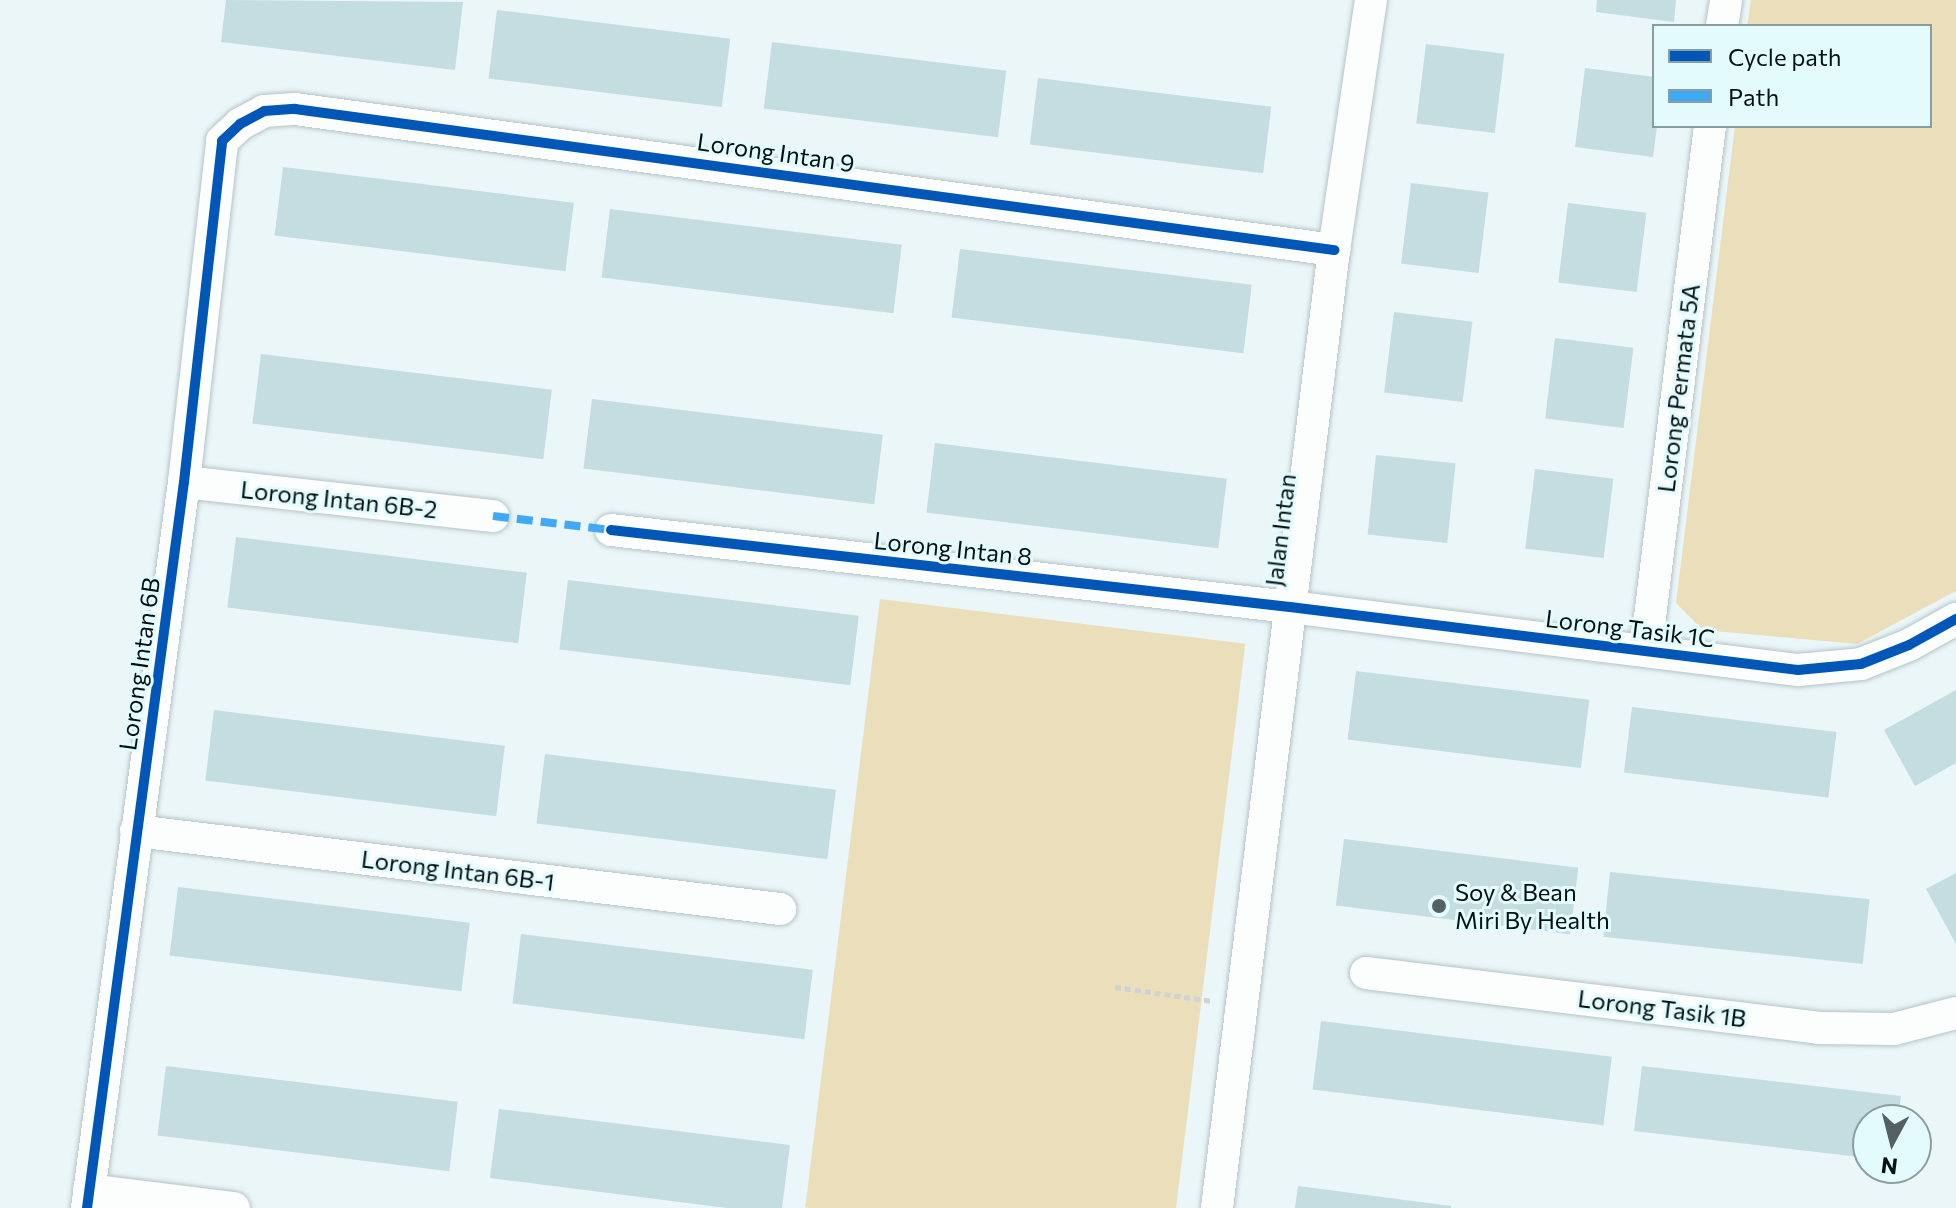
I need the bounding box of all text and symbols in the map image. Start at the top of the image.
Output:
legend [1652,24,1932,128]
text: Cycle path [1728,42,1842,71]
text: Path [1728,82,1779,111]
street label: Lorong Intan 9 [695,127,857,177]
street label: Lorong Permata 5A [1651,282,1705,494]
street label: Jalan Intan [1259,472,1301,588]
street label: Lorong Intan 6B-2 [239,474,439,524]
street label: Lorong Intan 8 [873,525,1033,571]
street label: Lorong Intan 6B [113,576,165,752]
street label: Lorong Tasik 1C [1544,603,1716,653]
street label: Lorong Intan 6B-1 [360,844,556,896]
place label: Soy & Bean Miri By Health [1455,878,1610,934]
marker: Soy & Bean Miri By Health [1430,897,1448,915]
street label: Lorong Tasik 1B [1576,983,1748,1033]
north arrow [1852,1104,1932,1184]
text: N [1879,1152,1899,1181]

